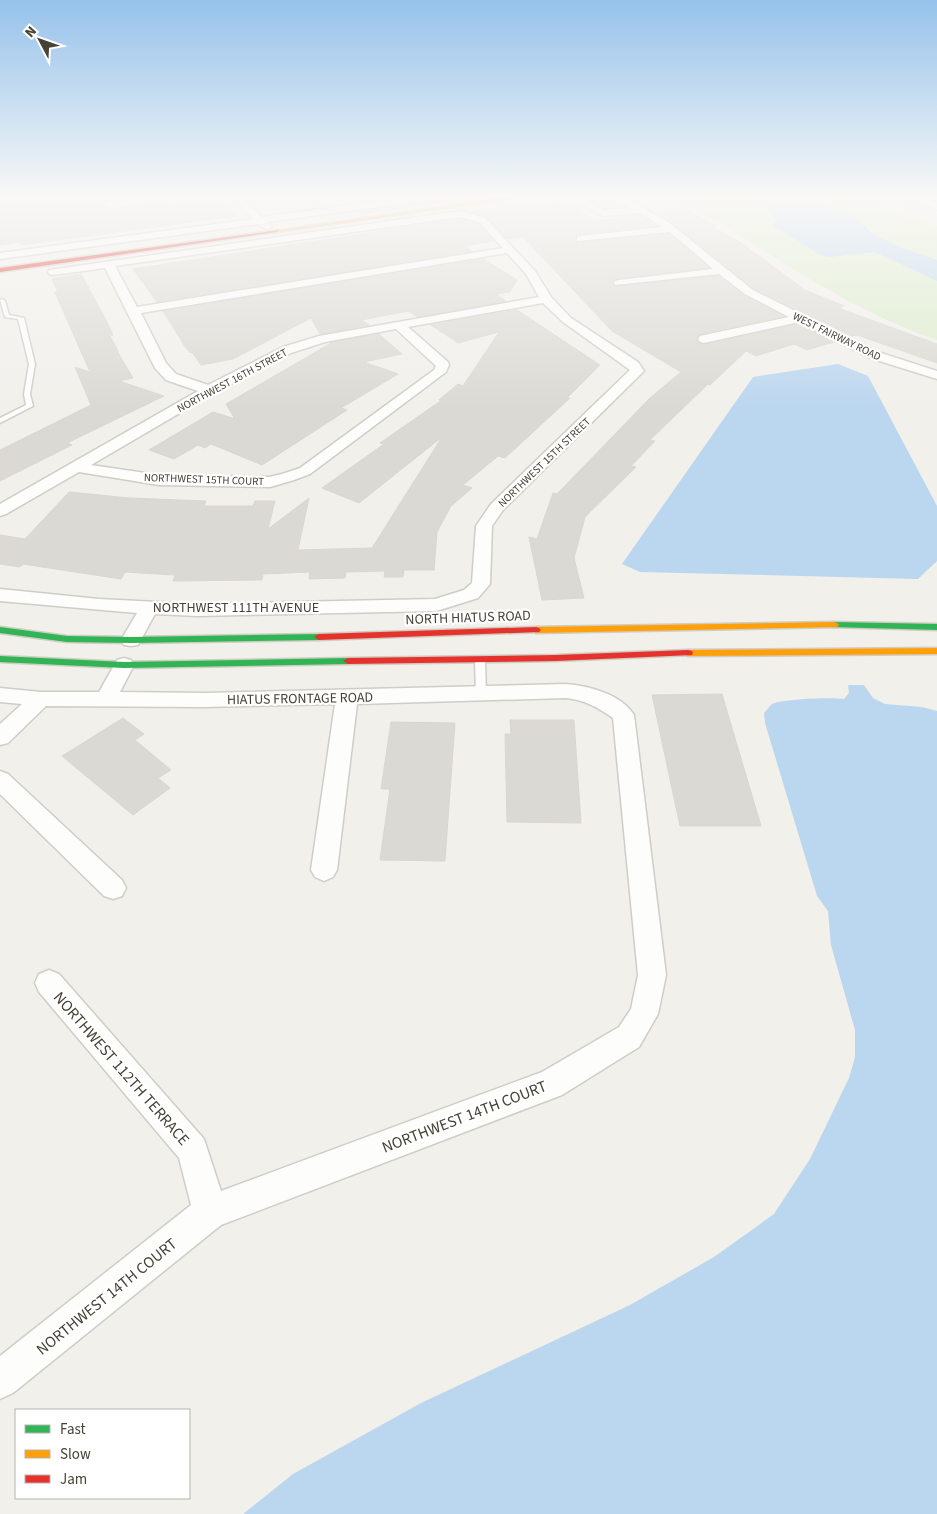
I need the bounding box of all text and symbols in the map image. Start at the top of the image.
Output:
north arrow [15,15,65,65]
text: N [20,22,42,42]
street label: WEST FAIRWAY ROAD [790,309,884,364]
street label: NORTHWEST 16TH STREET [174,345,290,416]
street label: NORTHWEST 15TH STREET [495,414,594,511]
street label: NORTHWEST 15TH COURT [144,470,264,489]
street label: NORTHWEST 111TH AVENUE [153,598,319,618]
street label: NORTH HIATUS ROAD [405,606,531,630]
street label: HIATUS FRONTAGE ROAD [227,688,373,710]
street label: NORTHWEST 112TH TERRACE [48,987,194,1150]
street label: NORTHWEST 14TH COURT [379,1075,550,1159]
street label: NORTHWEST 14TH COURT [32,1233,182,1360]
legend [15,1409,190,1499]
text: Fast [60,1419,86,1440]
text: Slow [60,1444,91,1465]
text: Jam [60,1469,87,1490]

